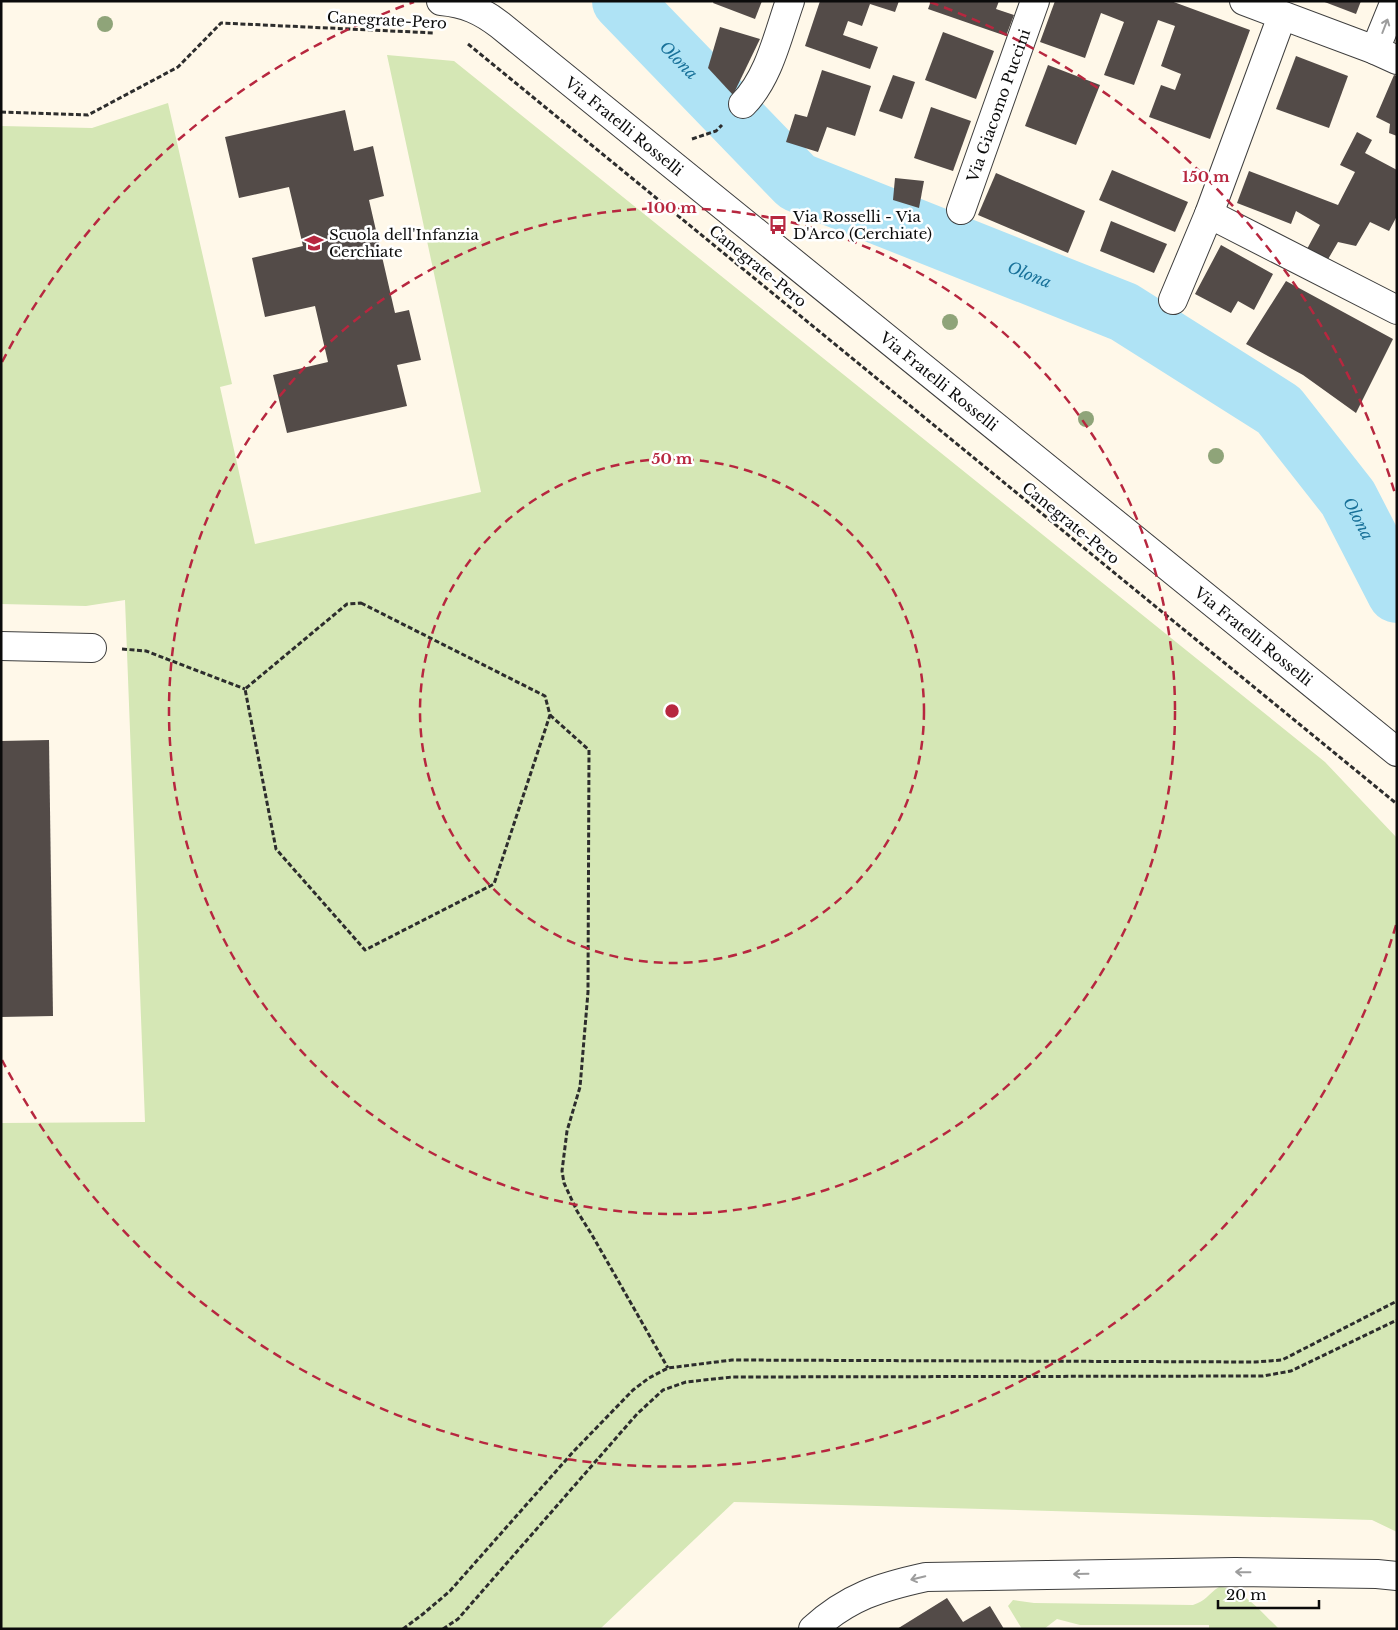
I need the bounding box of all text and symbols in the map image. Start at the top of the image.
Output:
street label: Canegrate-Pero [327,7,448,33]
one-way arrow [1381,19,1390,34]
street label: Via Giacomo Puccini [962,26,1034,185]
water label: Olona [656,37,702,83]
street label: Via Fratelli Rosselli [561,72,688,180]
text: 150 m [1182,167,1230,186]
text: 100 m [647,198,697,217]
place label: Via Rosselli - Via D'Arco (Cerchiate) [792,207,932,243]
bus stop icon: Via Rosselli - Via D'Arco (Cerchiate) [767,214,789,236]
street label: Canegrate-Pero [705,221,811,311]
place label: Scuola dell'Infanzia Cerchiate [329,225,479,261]
school or university icon: Scuola dell'Infanzia Cerchiate [303,232,325,254]
water label: Olona [1005,257,1054,292]
street label: Via Fratelli Rosselli [875,327,1002,435]
text: 50 m [652,449,693,468]
street label: Canegrate-Pero [1018,478,1124,568]
water label: Olona [1339,494,1378,543]
street label: Via Fratelli Rosselli [1190,582,1317,690]
centre of rings [663,702,681,720]
one-way arrow [1235,1567,1252,1577]
one-way arrow [1073,1570,1089,1579]
one-way arrow [911,1574,927,1584]
scale bar [1218,1578,1319,1610]
text: 20 m [1226,1585,1266,1604]

